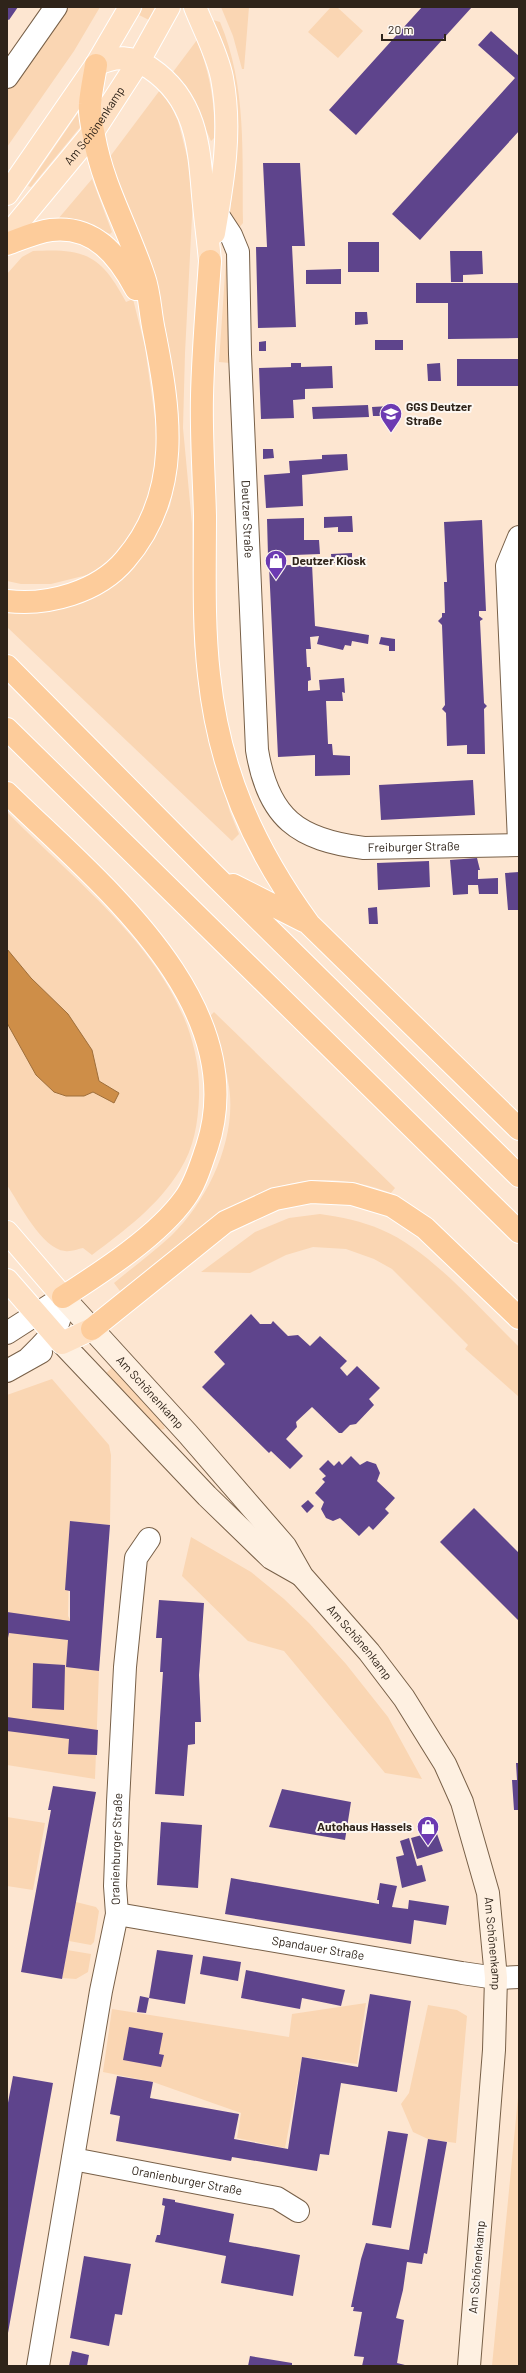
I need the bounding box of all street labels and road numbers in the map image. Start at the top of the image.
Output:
street label: Am Schönenkamp [61,83,127,167]
street label: Deutzer Straße [239,480,257,558]
street label: Freiburger Straße [367,838,460,854]
street label: Am Schönenkamp [114,1352,187,1431]
street label: Am Schönenkamp [325,1602,396,1682]
street label: Oranienburger Straße [107,1793,124,1906]
street label: Am Schönenkamp [482,1896,504,1990]
street label: Spandauer Straße [271,1933,366,1962]
street label: Oranienburger Straße [131,2162,244,2197]
street label: Am Schönenkamp [465,2220,487,2314]

